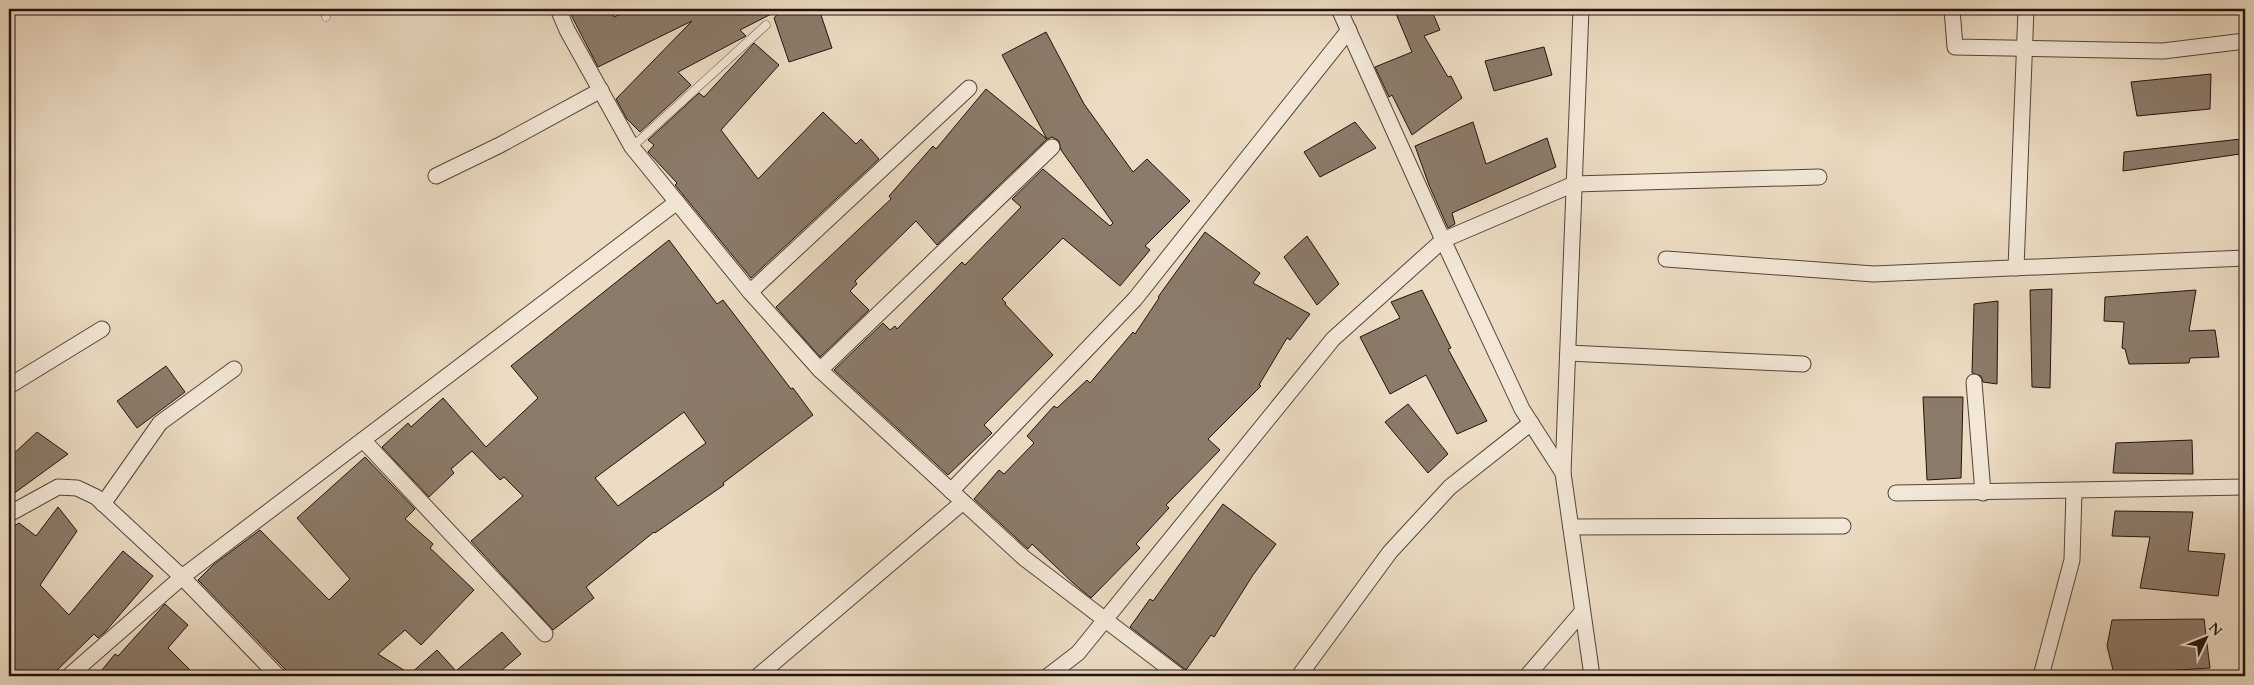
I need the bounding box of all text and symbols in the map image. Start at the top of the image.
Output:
north arrow [2182,612,2232,662]
text: N [2204,619,2226,640]

